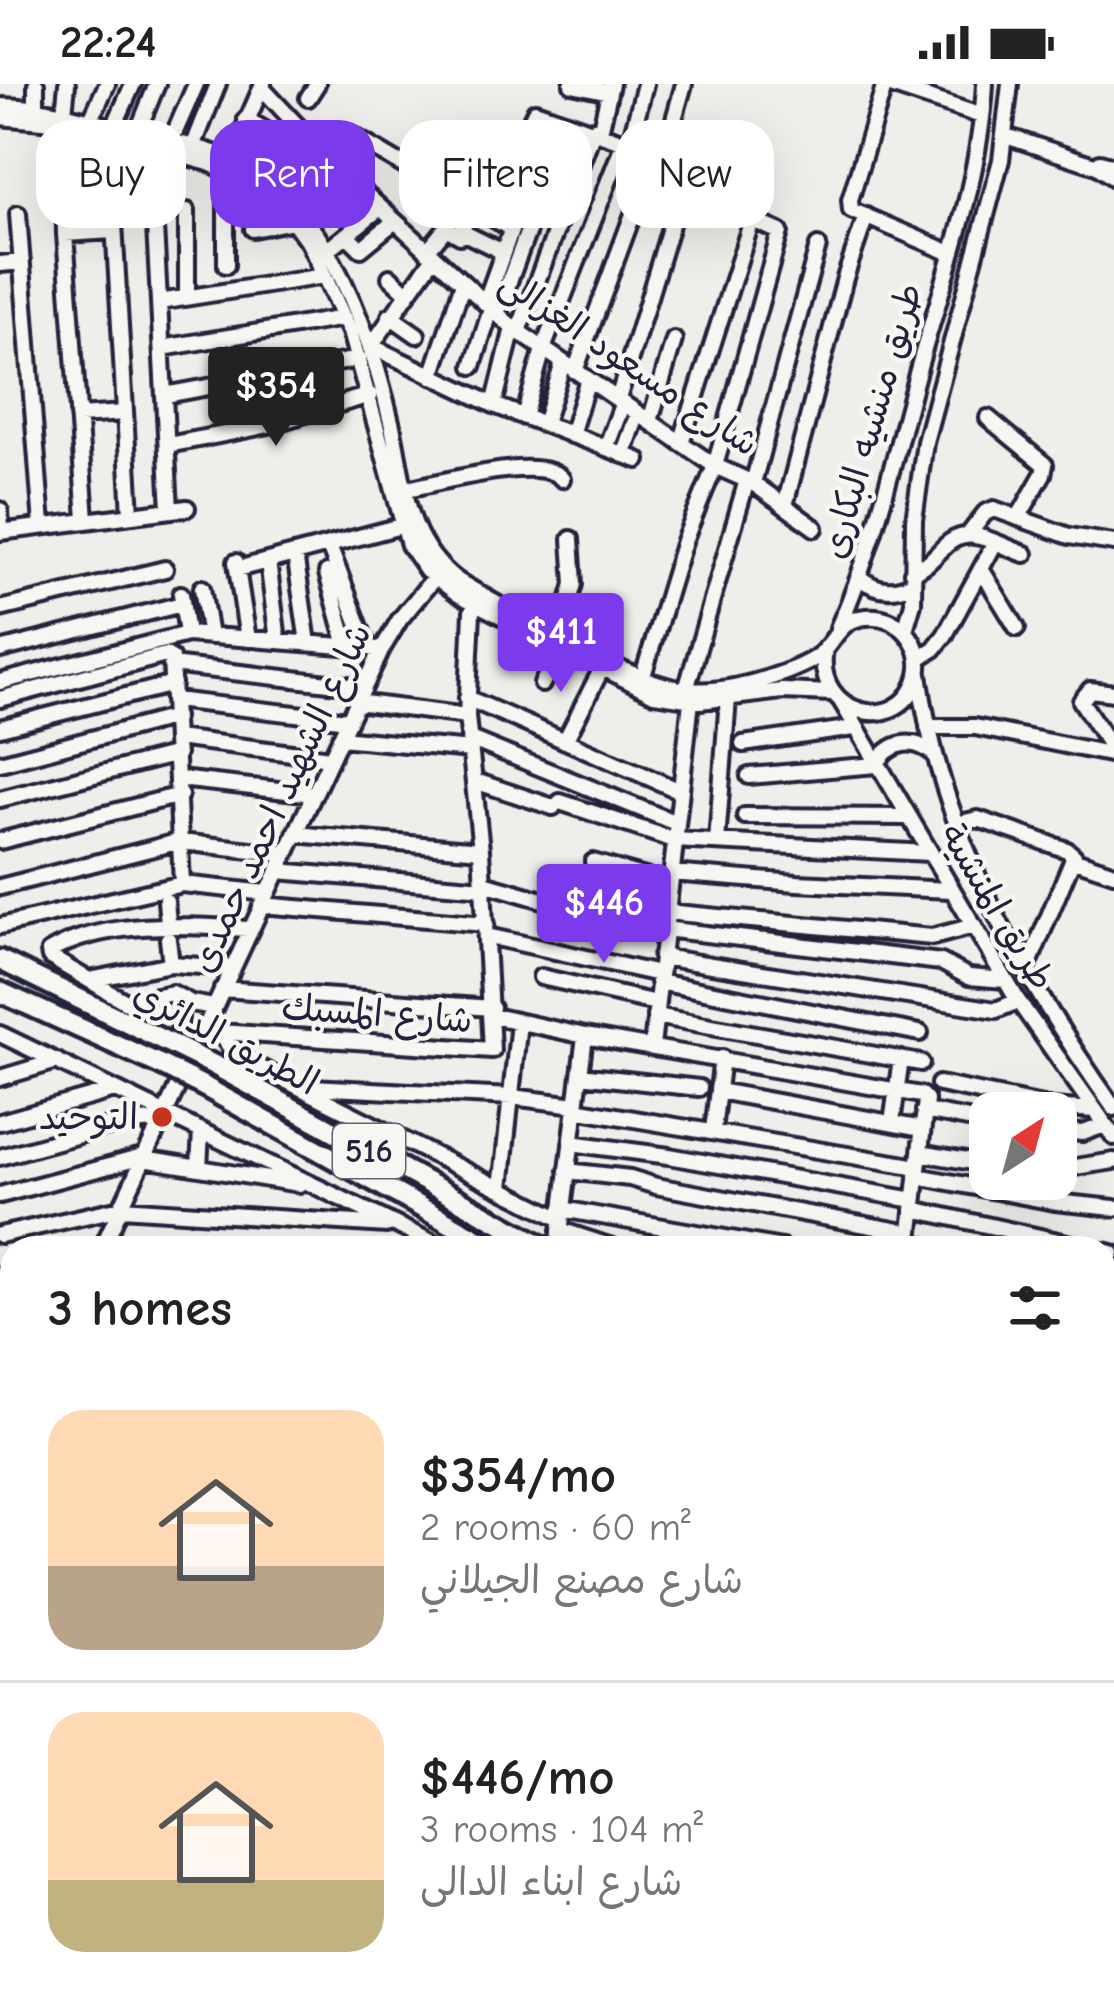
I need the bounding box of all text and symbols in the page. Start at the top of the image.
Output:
text: 22:24 [60,16,156,68]
chip: Buy [36,120,186,228]
chip: Rent [210,120,375,228]
chip: Filters [399,120,592,228]
chip: New [616,120,774,228]
street label: شارع مسعود الغزالى [490,261,766,468]
street label: طريق منشيه البكارى [813,279,931,563]
pin: $354 [205,347,347,449]
text: $354 [235,363,317,408]
pin: $411 [490,593,632,695]
text: $411 [525,609,597,654]
street label: شارع الشهيد احمد حمدى [182,617,384,981]
street label: طريق المنشية [931,816,1063,998]
pin: $446 [533,864,675,966]
text: $446 [564,880,644,925]
street label: الطريق الدائري [125,972,325,1107]
street label: شارع المسبك [280,987,474,1045]
north arrow [969,1092,1077,1200]
map controls [969,1092,1077,1200]
place label: التوحيد [39,1097,138,1139]
marker: التوحيد [149,1104,175,1130]
road number: 516 [333,1124,405,1178]
icon: filters [1002,1275,1068,1341]
text: 3 homes [48,1279,232,1338]
text: $354/mo [420,1446,616,1505]
icon: home [144,1458,288,1602]
text: 2 rooms · 60 m² [420,1505,691,1550]
text: شارع مصنع الجيلاني [420,1558,743,1603]
text: $446/mo [420,1748,615,1807]
icon: home [144,1760,288,1904]
text: 3 rooms · 104 m² [420,1807,703,1852]
text: شارع ابناء الدالى [420,1860,682,1905]

